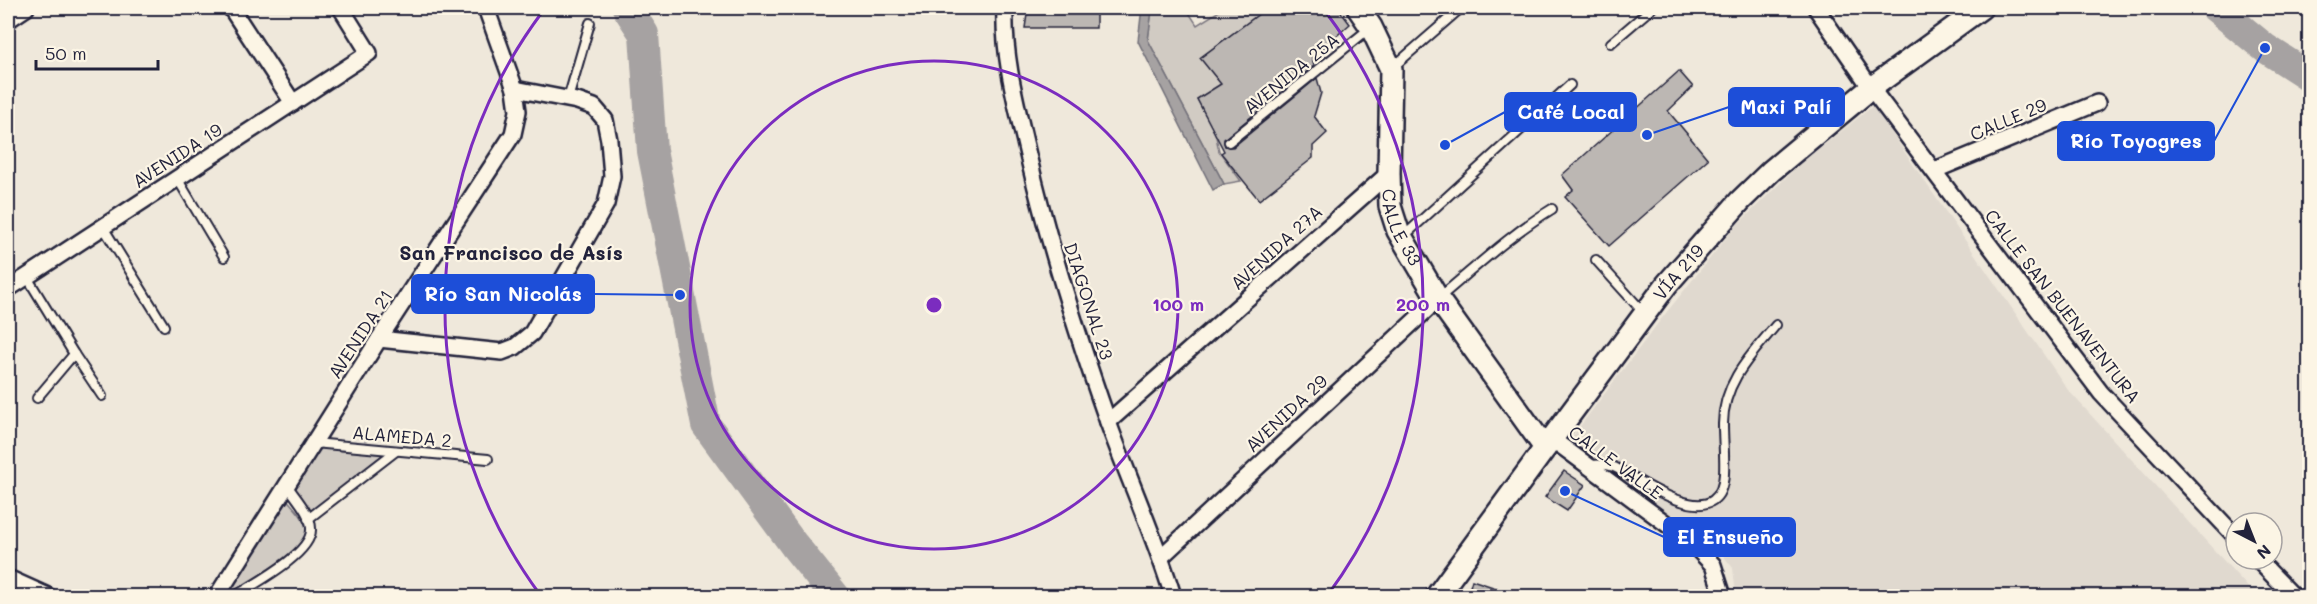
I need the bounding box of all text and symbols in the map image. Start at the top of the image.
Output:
street label: AVENIDA 25A [1238,27,1344,119]
scale bar [36,33,158,71]
text: 50 m [45,41,87,65]
callout: Maxi Palí [1729,88,1844,126]
street label: CALLE 29 [1966,92,2050,146]
callout: Café Local [1505,93,1636,131]
text: Maxi Palí [1740,93,1832,119]
text: Café Local [1517,98,1625,124]
street label: AVENIDA 19 [128,117,227,193]
callout: Río Toyogres [2058,122,2214,160]
text: Río Toyogres [2070,127,2202,153]
street label: CALLE 33 [1377,188,1428,270]
street label: AVENIDA 27A [1225,199,1327,295]
street label: CALLE SAN BUENAVENTURA [1980,204,2146,408]
district label: San Francisco de Asís [399,239,623,265]
street label: DIAGONAL 23 [1059,239,1119,363]
street label: VÍA 219 [1647,239,1709,305]
callout: Río San Nicolás [412,275,594,313]
text: Río San Nicolás [424,280,582,306]
street label: AVENIDA 21 [322,285,398,383]
text: 100 m [1152,292,1204,316]
text: 200 m [1396,292,1450,316]
centre of rings [924,295,944,315]
street label: AVENIDA 29 [1240,368,1332,457]
street label: ALAMEDA 2 [351,420,453,452]
street label: CALLE VALLE [1564,420,1668,504]
north arrow [2224,511,2284,571]
callout: El Ensueño [1664,518,1795,556]
text: El Ensueño [1677,523,1783,549]
text: N [2253,541,2276,564]

